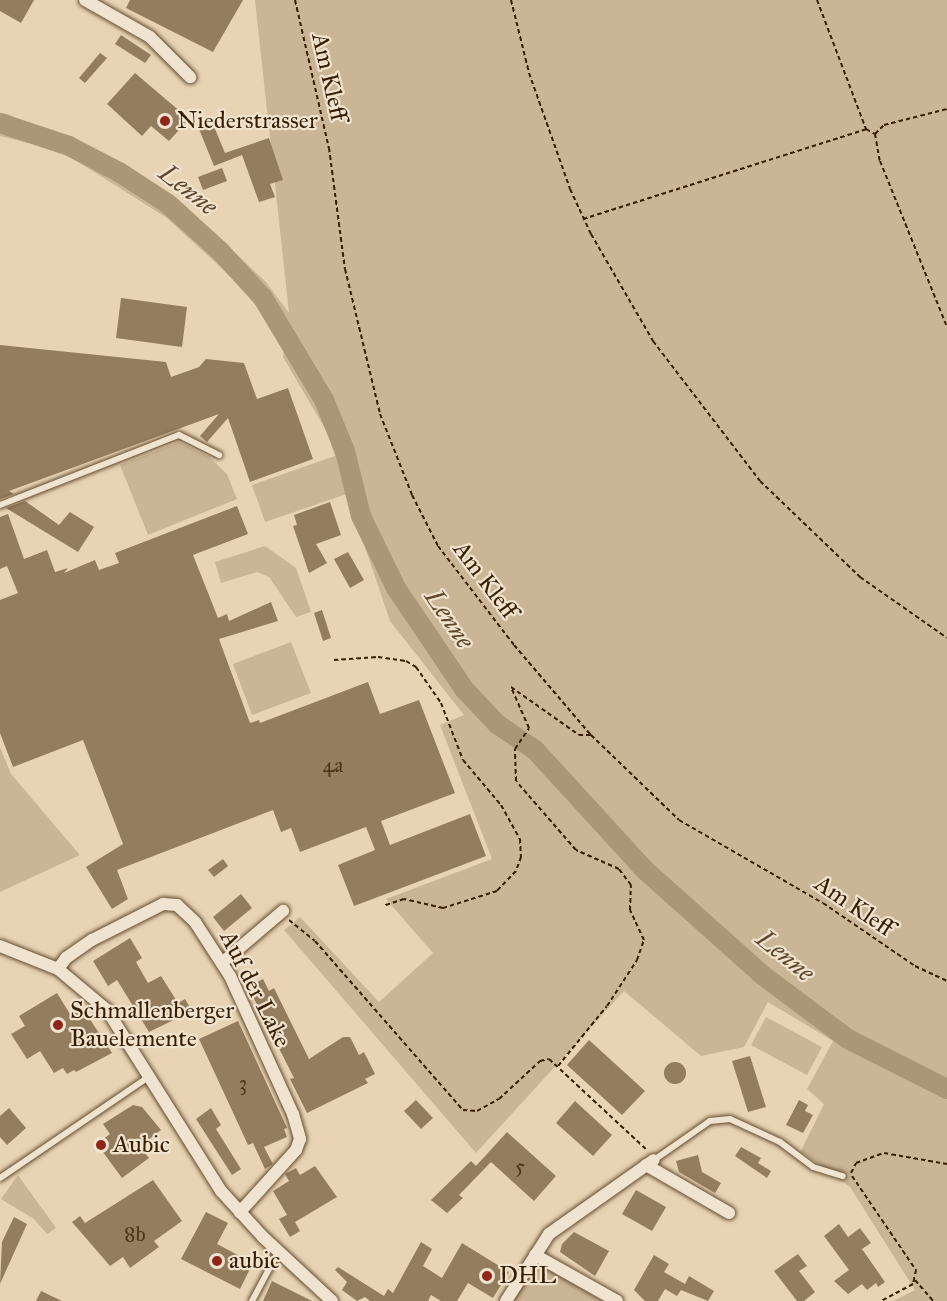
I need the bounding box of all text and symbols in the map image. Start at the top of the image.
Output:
street label: Am Kleff [305,30,353,124]
place label: Niederstrasser [177,107,318,135]
marker: Niederstrasser [158,114,172,128]
water label: Lenne [153,158,223,222]
street label: Am Kleff [447,536,523,624]
water label: Lenne [418,583,480,655]
house number: 4a [323,752,343,778]
street label: Am Kleff [809,869,899,943]
water label: Lenne [750,923,820,989]
street label: Auf der Lake [213,926,297,1052]
place label: Schmallenberger Bauelemente [70,997,234,1053]
marker: Schmallenberger Bauelemente [51,1018,65,1032]
house number: 3 [239,1070,247,1096]
place label: Aubic [113,1131,170,1159]
marker: Aubic [94,1138,108,1152]
house number: 5 [515,1153,525,1179]
house number: 8b [124,1221,146,1247]
place label: aubic [229,1247,280,1275]
marker: aubic [210,1254,224,1268]
place label: DHL [499,1262,556,1290]
marker: DHL [480,1269,494,1283]

